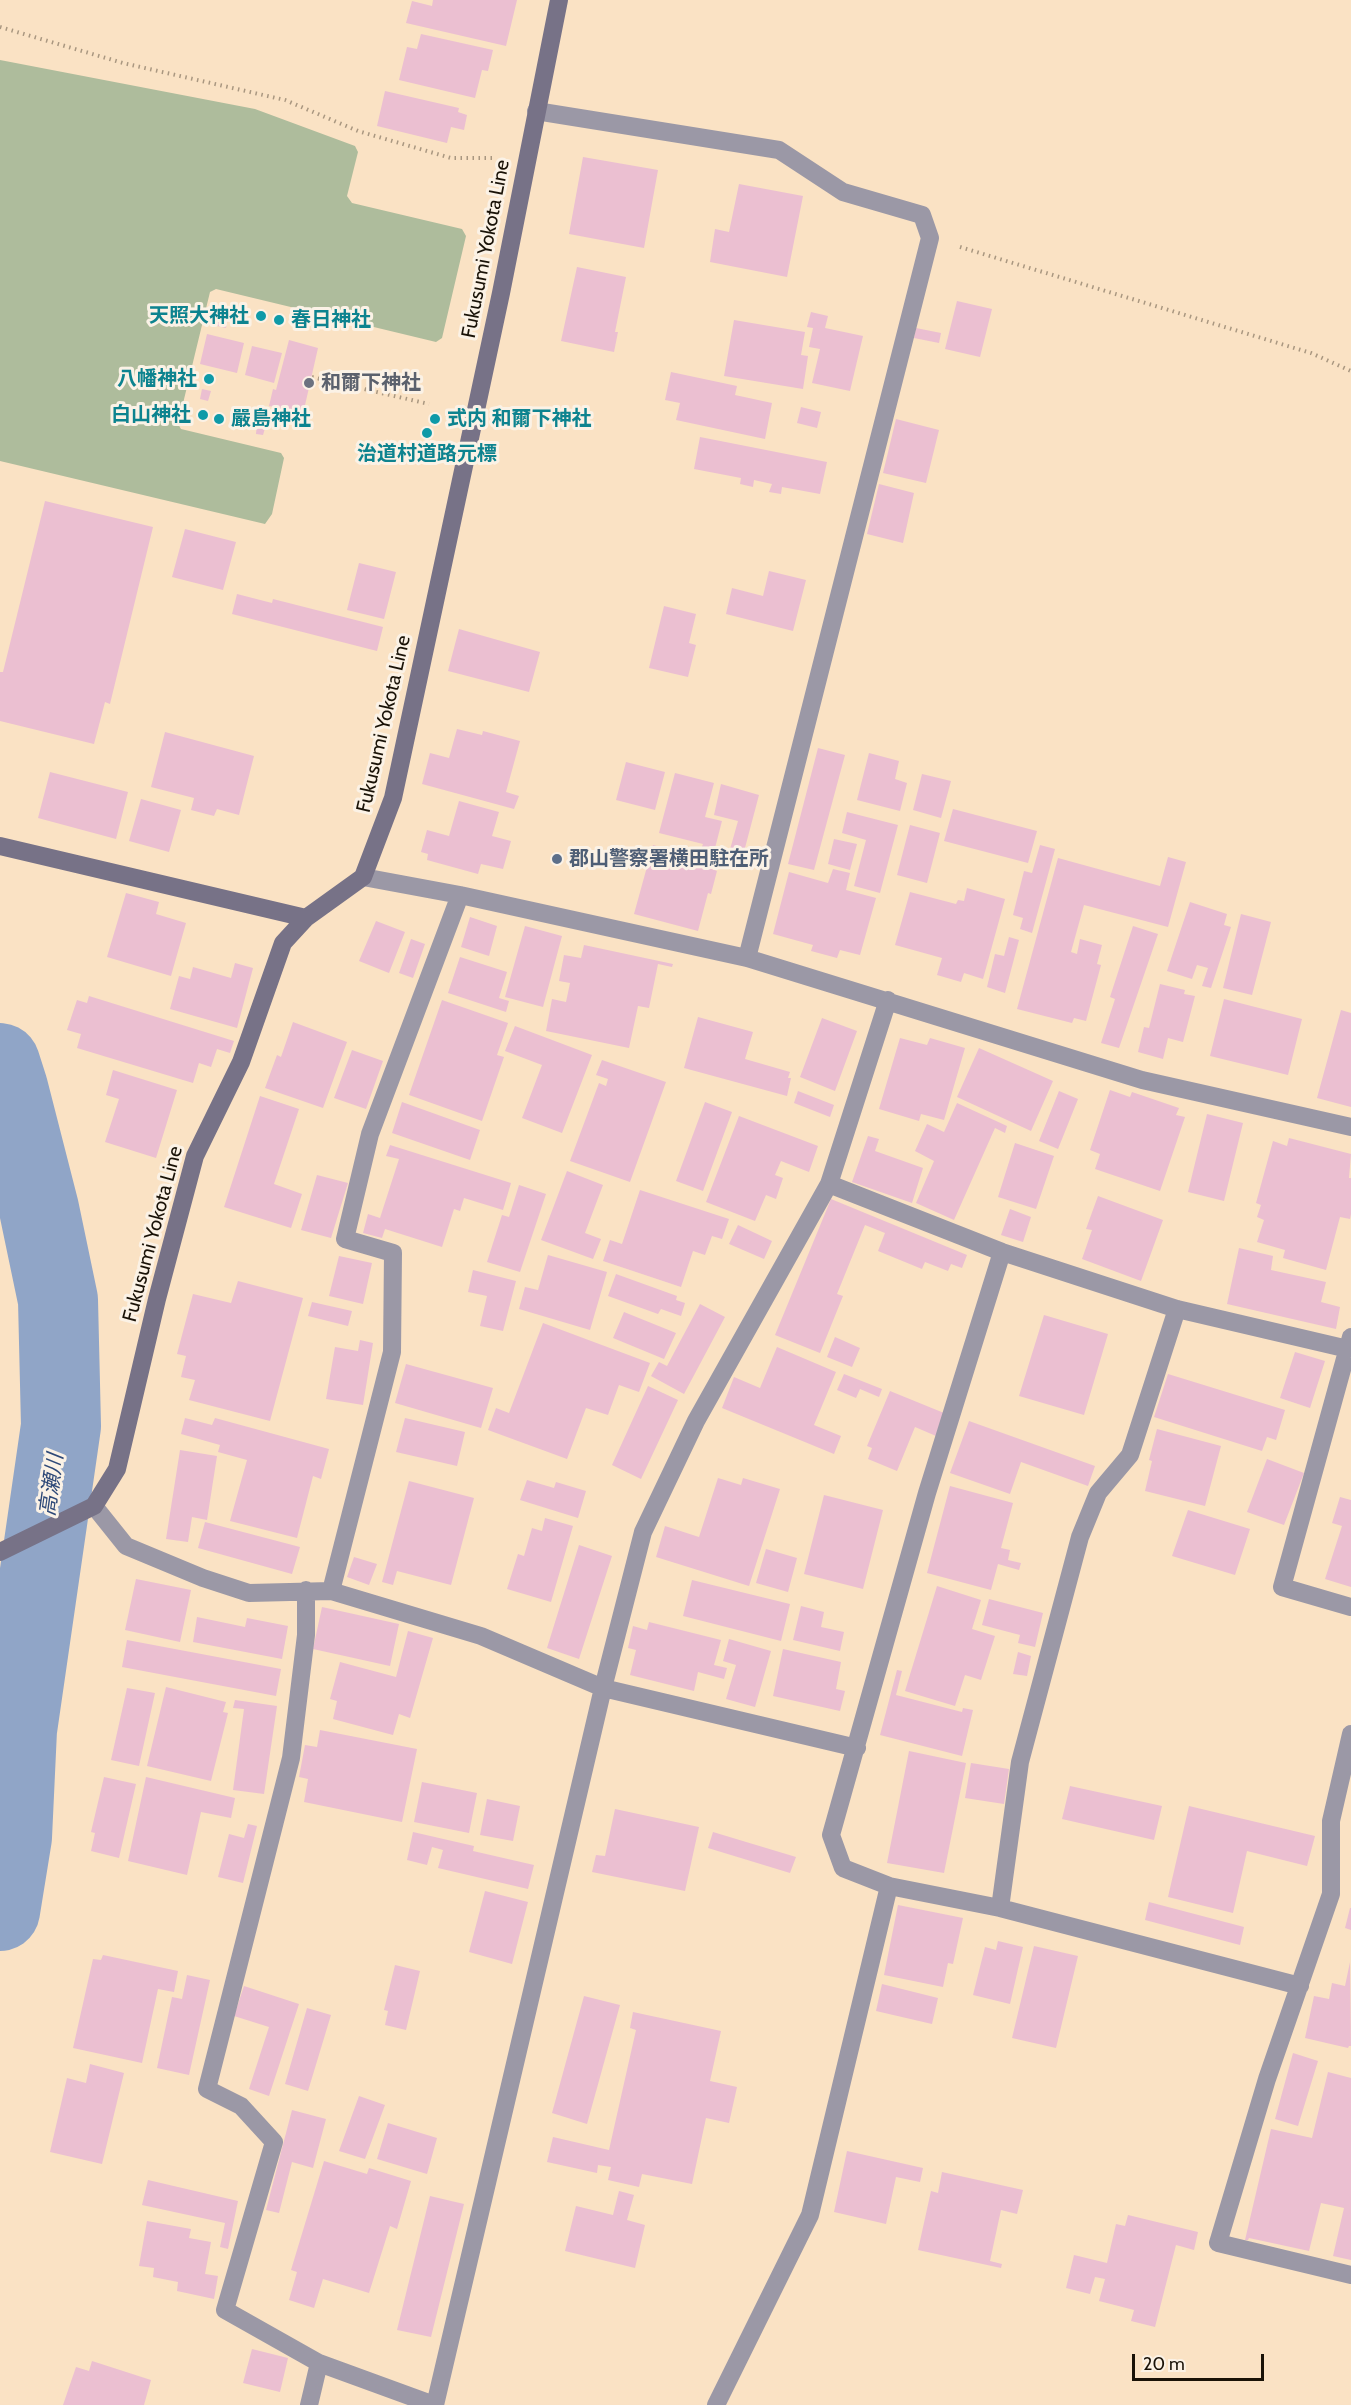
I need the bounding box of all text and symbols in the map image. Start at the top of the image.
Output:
street label: Fukusumi Yokota Line [457,158,515,340]
place label: 天照大神社 [149,304,249,328]
place label: 春日神社 [291,308,371,332]
marker: 天照大神社 [254,309,268,323]
marker: 春日神社 [272,313,286,327]
place label: 八幡神社 [117,367,197,391]
place label: 和爾下神社 [321,371,421,395]
marker: 八幡神社 [202,372,216,386]
marker: 和爾下神社 [302,376,316,390]
place label: 白山神社 [111,403,191,427]
place label: 嚴島神社 [231,407,311,431]
place label: 式内 和爾下神社 [447,407,591,431]
marker: 白山神社 [196,408,210,422]
marker: 嚴島神社 [212,412,226,426]
marker: 式内 和爾下神社 [428,412,442,426]
marker: 治道村道路元標 [420,426,434,440]
place label: 治道村道路元標 [357,442,497,466]
street label: Fukusumi Yokota Line [352,633,416,815]
place label: 郡山警察署横田駐在所 [569,847,769,871]
marker: 郡山警察署横田駐在所 [550,852,564,866]
street label: Fukusumi Yokota Line [118,1143,188,1325]
water label: 高瀬川 [35,1452,69,1518]
scale bar [1135,2342,1267,2380]
text: 20 m [1143,2353,1185,2375]

